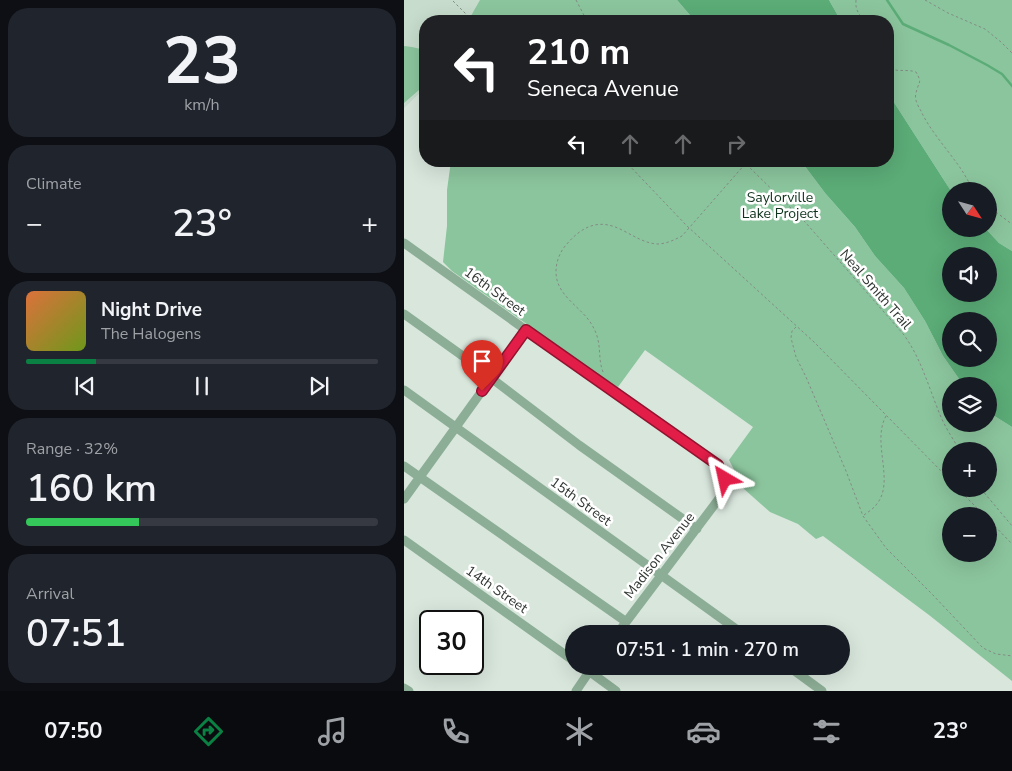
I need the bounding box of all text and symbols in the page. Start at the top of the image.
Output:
text: 23 [163,17,241,106]
text: 210 m [527,29,630,76]
icon: left [444,35,509,100]
text: Seneca Avenue [527,74,679,104]
text: km/h [184,94,220,116]
icon: left [563,130,591,158]
icon: ahead [616,130,644,158]
icon: ahead [669,130,697,158]
icon: right [722,130,750,158]
text: Climate [26,173,81,195]
north arrow [942,182,996,238]
map controls [942,182,997,562]
park label: Saylorville Lake Project [742,188,818,223]
text: 23° [172,198,232,249]
text: − [26,205,43,243]
text: + [361,205,378,243]
street label: Neal Smith Trail [836,245,916,334]
button: sound [942,247,997,302]
street label: 16th Street [460,263,529,320]
text: Night Drive [101,297,202,323]
button: search [942,312,997,367]
text: The Halogens [101,323,201,345]
pin [461,340,503,391]
icon: arrive [468,347,496,375]
icon: previous [71,372,99,400]
icon: pause [188,372,216,400]
icon: next [305,372,333,400]
button: layers [942,377,997,432]
text: Range · 32% [26,438,118,460]
button: + [942,442,997,497]
position arrow [698,452,750,504]
text: 160 km [26,463,157,514]
street label: 15th Street [546,473,615,530]
button: − [942,507,997,562]
street label: Madison Avenue [620,508,699,602]
street label: 14th Street [462,561,532,618]
text: Arrival [26,583,74,605]
text: 07:51 [26,608,126,659]
speed limit sign: 30 [419,610,484,675]
text: 07:51 · 1 min · 270 m [616,637,799,663]
icon: directions [191,714,226,749]
icon: music [315,714,350,749]
icon: phone [438,714,473,749]
icon: climate [562,714,597,749]
icon: car [686,714,721,749]
icon: filters [809,714,844,749]
text: 07:50 [44,716,103,746]
text: 23° [933,716,968,746]

